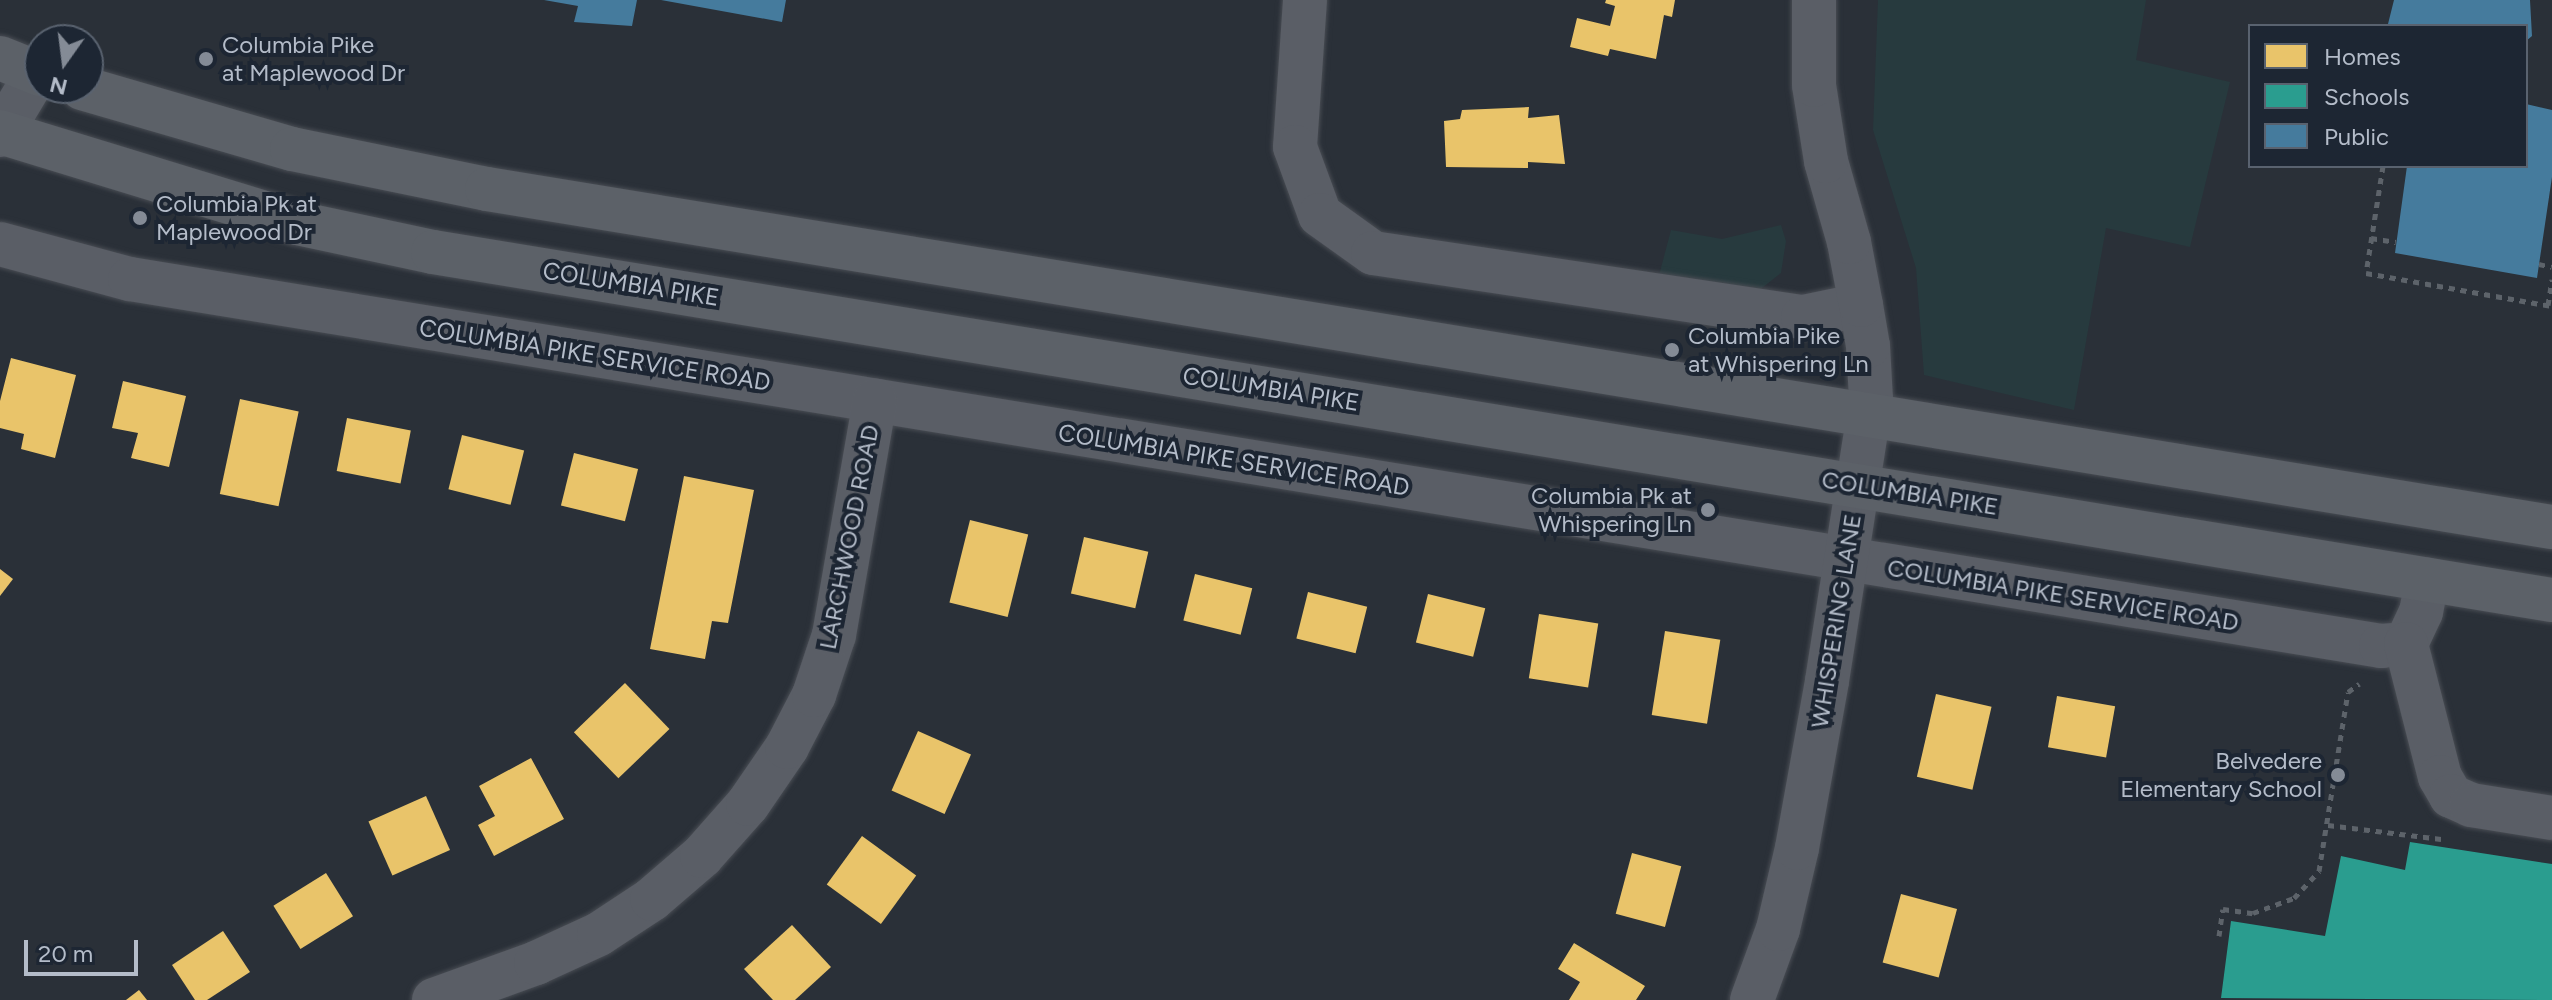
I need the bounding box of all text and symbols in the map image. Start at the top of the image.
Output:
north arrow [24,24,104,104]
legend [2248,24,2528,168]
place label: Columbia Pike at Maplewood Dr [222,31,405,87]
text: Homes [2324,42,2401,71]
marker: Columbia Pike at Maplewood Dr [197,50,215,68]
text: N [47,71,70,101]
text: Schools [2324,82,2409,111]
text: Public [2324,122,2389,151]
place label: Columbia Pk at Maplewood Dr [156,190,317,246]
marker: Columbia Pk at Maplewood Dr [131,209,149,227]
street label: COLUMBIA PIKE [541,256,721,312]
street label: COLUMBIA PIKE SERVICE ROAD [417,313,773,397]
place label: Columbia Pike at Whispering Ln [1688,322,1869,378]
marker: Columbia Pike at Whispering Ln [1663,341,1681,359]
street label: COLUMBIA PIKE [1181,361,1361,417]
street label: COLUMBIA PIKE SERVICE ROAD [1056,418,1412,502]
street label: LARCHWOOD ROAD [813,422,885,652]
street label: COLUMBIA PIKE [1820,465,2000,521]
place label: Columbia Pk at Whispering Ln [1531,482,1692,538]
marker: Columbia Pk at Whispering Ln [1699,501,1717,519]
street label: WHISPERING LANE [1805,512,1867,730]
street label: COLUMBIA PIKE SERVICE ROAD [1885,553,2241,637]
place label: Belvedere Elementary School [2120,747,2322,803]
marker: Belvedere Elementary School [2329,766,2347,784]
scale bar [28,924,142,974]
text: 20 m [38,939,93,968]

